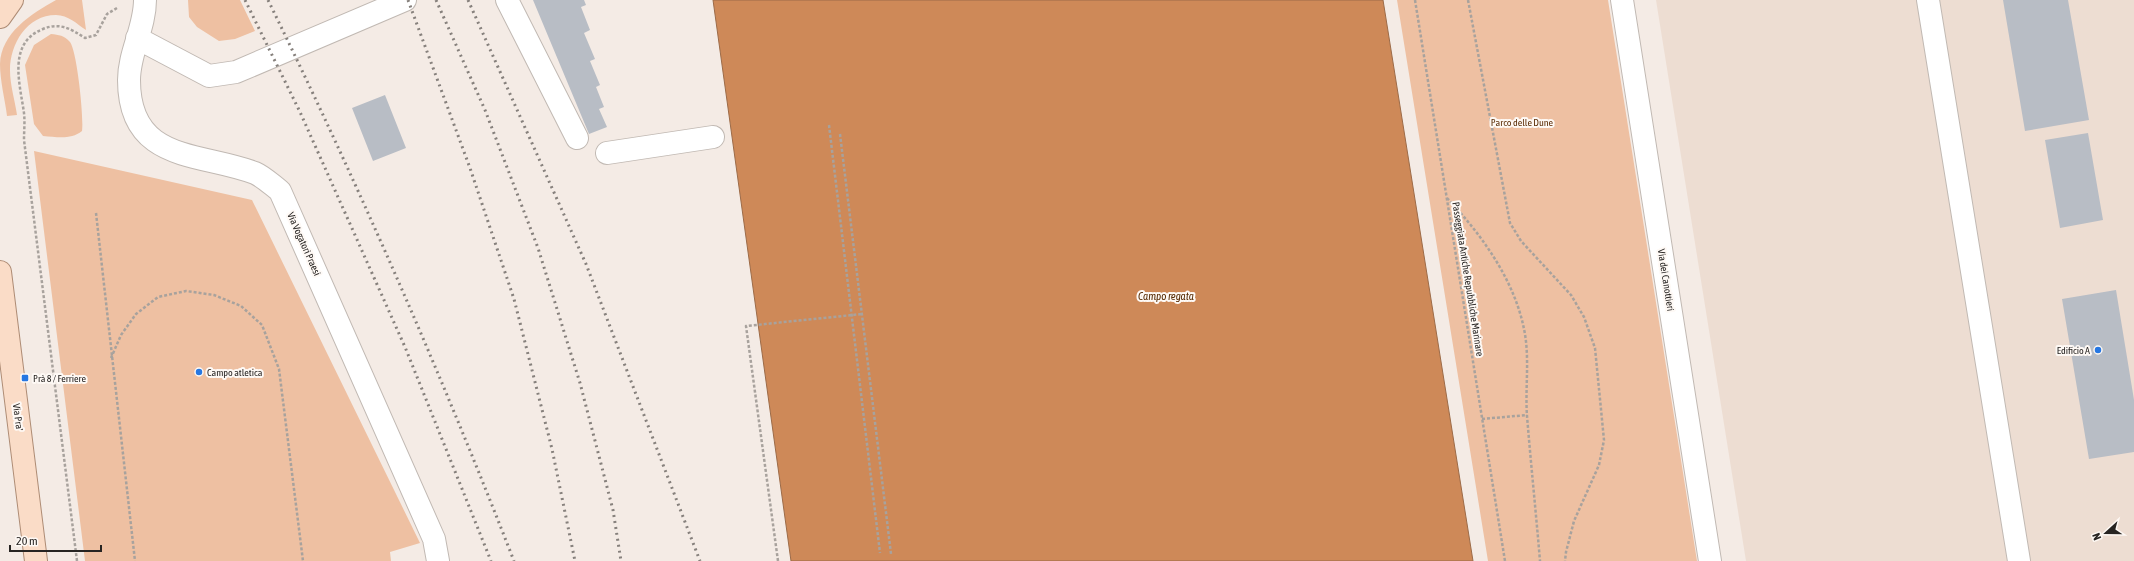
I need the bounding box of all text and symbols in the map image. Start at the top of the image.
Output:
park label: Parco delle Dune [1491,117,1554,128]
street label: Passeggiata Antiche Repubbliche Marinare [1450,201,1486,357]
street label: Via Vogatori Praesi [285,211,323,277]
street label: Via dei Canottieri [1656,248,1676,312]
water label: Campo regata [1138,290,1194,302]
place label: Edificio A [2057,345,2090,356]
marker: Edificio A [2093,345,2103,355]
marker: Campo atletica [194,367,204,377]
place label: Campo atletica [207,367,263,378]
marker: Prà 8 / Ferriere [20,373,30,383]
place label: Prà 8 / Ferriere [33,373,87,384]
street label: Via Pra' [11,403,25,432]
north arrow [2086,513,2126,553]
scale bar [10,527,101,553]
text: N [2090,531,2103,542]
text: 20 m [16,534,38,548]

